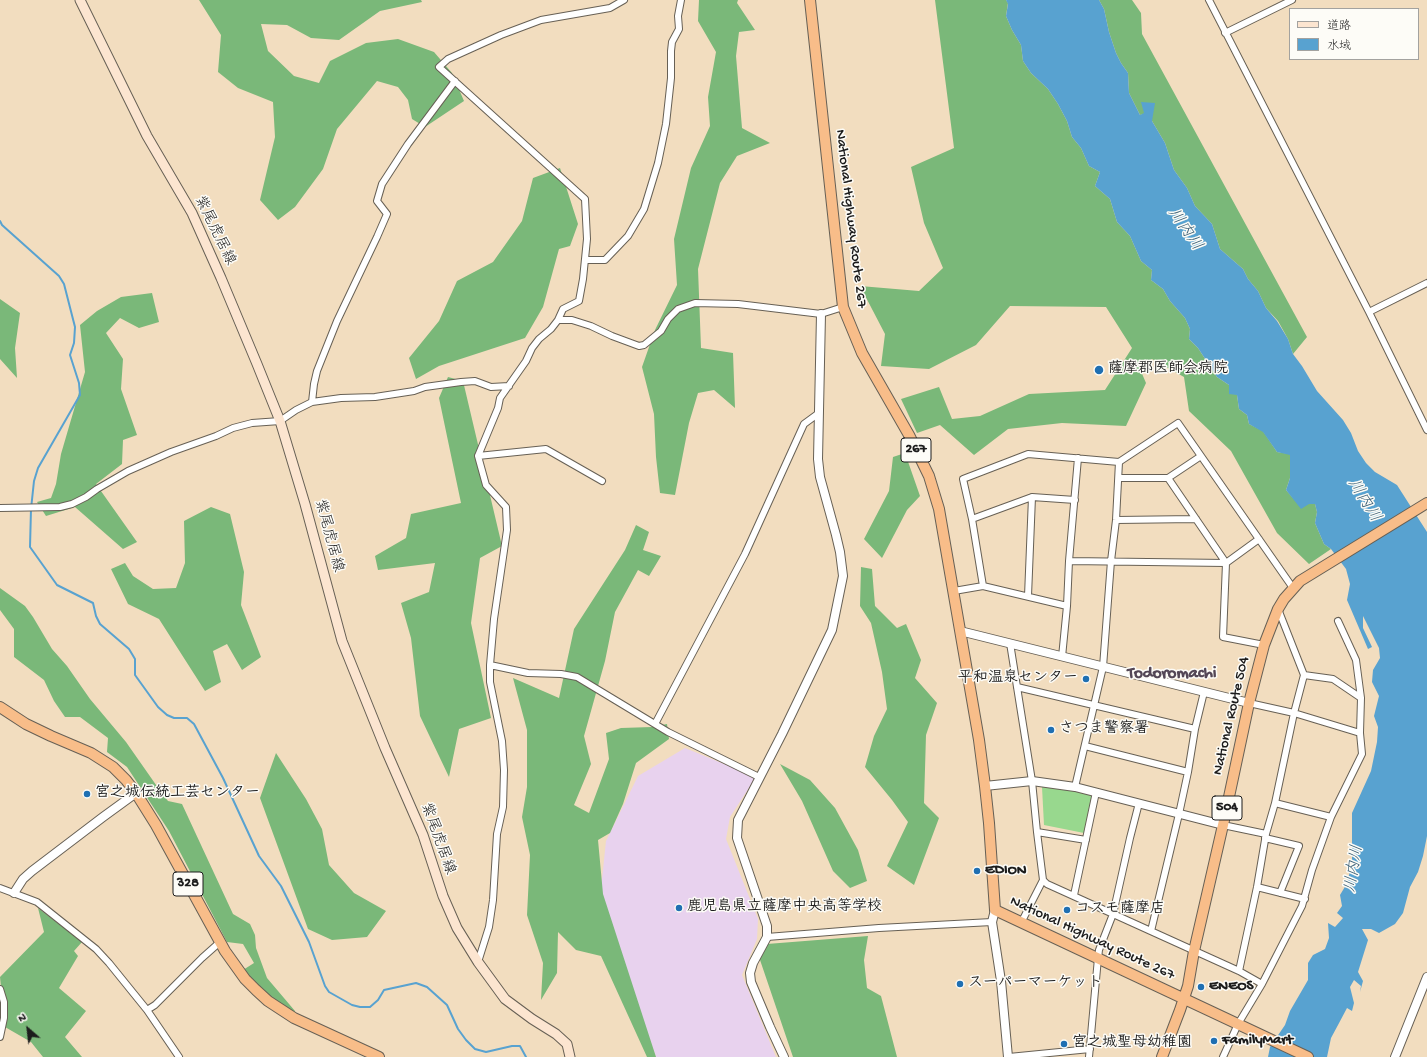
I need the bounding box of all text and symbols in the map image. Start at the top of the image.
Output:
legend [1289,8,1419,60]
text: 道路 [1327,20,1351,34]
text: 水域 [1327,40,1351,54]
street label: National Highway Route 267 [830,129,870,309]
street label: 紫尾虎居線 [189,193,239,269]
water label: 川内川 [1162,205,1206,255]
place label: 薩摩郡医師会病院 [1108,361,1228,379]
marker: 薩摩郡医師会病院 [1093,364,1105,376]
road number: 267 [901,438,931,462]
water label: 川内川 [1342,476,1384,526]
street label: 紫尾虎居線 [310,497,346,575]
street label: National Route 504 [1210,655,1254,777]
district label: Todoromachi [1127,664,1217,684]
place label: 平和温泉センター [958,670,1078,688]
marker: 平和温泉センター [1081,674,1091,684]
place label: さつま警察署 [1059,721,1149,739]
marker: さつま警察署 [1046,725,1056,735]
place label: 宮之城伝統工芸センター [95,785,260,803]
marker: 宮之城伝統工芸センター [82,789,92,799]
road number: 504 [1212,796,1242,820]
street label: 紫尾虎居線 [416,801,458,877]
water label: 川内川 [1342,844,1368,894]
place label: EDION [985,862,1027,880]
marker: EDION [972,866,982,876]
road number: 328 [173,872,203,896]
street label: National Highway Route 267 [1007,893,1177,985]
place label: 鹿児島県立薩摩中央高等学校 [687,899,882,917]
place label: コスモ薩摩店 [1075,901,1165,919]
marker: 鹿児島県立薩摩中央高等学校 [674,903,684,913]
marker: コスモ薩摩店 [1062,905,1072,915]
place label: スーパーマーケット [968,975,1102,993]
place label: ENEOS [1209,978,1253,996]
marker: スーパーマーケット [955,979,965,989]
marker: ENEOS [1196,982,1206,992]
north arrow [8,1009,48,1049]
text: N [16,1011,28,1025]
place label: FamilyMart [1222,1032,1293,1050]
place label: 宮之城聖母幼稚園 [1072,1035,1192,1053]
marker: FamilyMart [1209,1036,1219,1046]
marker: 宮之城聖母幼稚園 [1059,1039,1069,1049]

